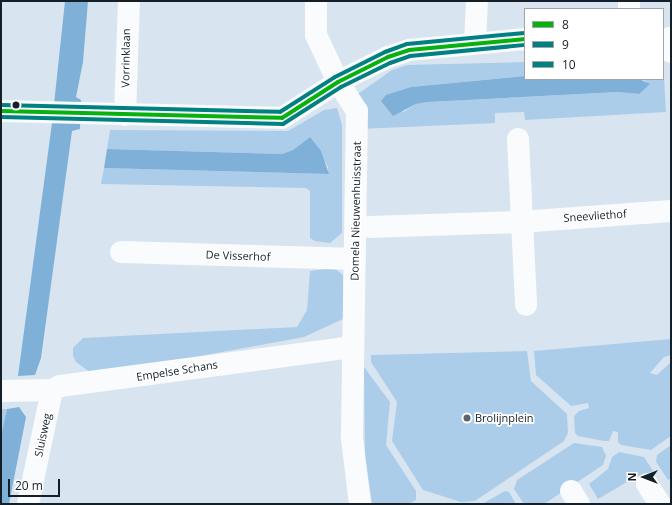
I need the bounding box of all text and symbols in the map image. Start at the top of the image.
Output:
legend [524,8,664,80]
text: 8 [562,16,569,33]
street label: Vorrinklaan [119,28,133,88]
text: 9 [562,36,569,53]
text: 10 [562,56,576,73]
unlabelled marker [11,100,21,110]
street label: Domela Nieuwenhuisstraat [348,141,364,281]
street label: Sneevliethof [563,207,627,225]
street label: De Visserhof [206,248,270,264]
street label: Empelse Schans [135,358,219,384]
place label: Brolijnplein [475,411,534,425]
street label: Sluisweg [32,412,54,458]
marker: Brolijnplein [462,413,472,423]
north arrow [624,457,664,497]
scale bar [10,471,62,497]
text: N [624,473,639,481]
text: 20 m [15,477,43,494]

